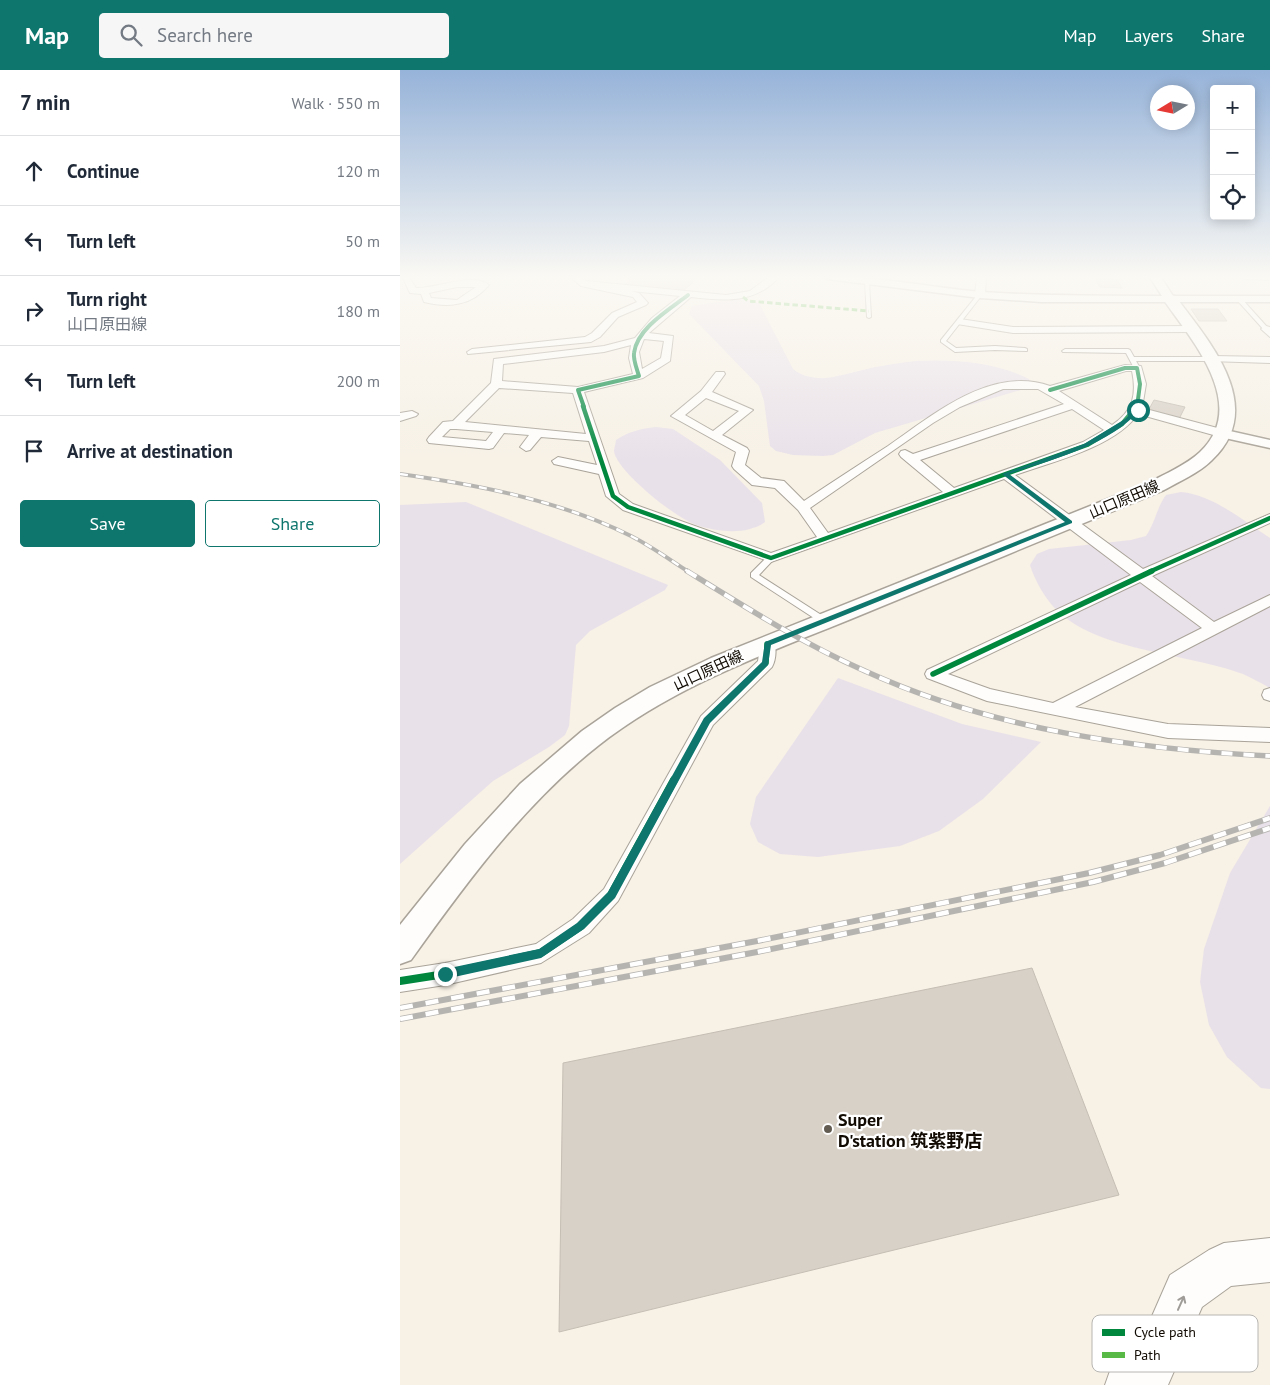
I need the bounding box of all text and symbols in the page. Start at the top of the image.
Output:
search box [99,13,449,58]
text: Map [25,20,69,51]
icon: search [117,21,145,49]
text: Search here [157,23,253,47]
text: Map [1064,24,1096,47]
text: Layers [1124,24,1173,47]
text: Share [1201,24,1245,47]
north arrow [1150,85,1195,130]
map controls [1210,85,1255,220]
button: + [1210,85,1255,130]
text: 7 min [20,89,70,116]
text: Walk · 550 m [291,93,380,113]
button: − [1210,130,1255,175]
icon: ahead [20,157,48,185]
text: Continue [67,159,139,183]
text: 120 m [337,161,380,181]
button: locate [1210,175,1255,220]
icon: left [20,227,48,255]
text: Turn left [67,229,136,253]
text: 50 m [345,231,380,251]
text: Turn right [67,287,147,311]
icon: right [20,297,48,325]
text: 180 m [337,301,380,321]
text: 山口原田線 [67,314,147,334]
icon: left [20,367,48,395]
text: Turn left [67,369,136,393]
text: 200 m [337,371,380,391]
route start [1127,399,1150,422]
icon: arrive [20,437,48,465]
text: Arrive at destination [67,439,233,463]
street label: 山口原田線 [1086,476,1162,522]
button: Save [20,500,195,547]
button: Share [205,500,380,547]
street label: 山口原田線 [670,646,746,694]
route end [434,963,457,986]
place label: Super D'station 筑紫野店 [838,1108,982,1152]
marker: Super D'station 筑紫野店 [822,1123,834,1135]
one-way arrow [1177,1296,1186,1311]
legend [1092,1315,1258,1372]
text: Cycle path [1134,1323,1196,1341]
text: Path [1134,1346,1161,1364]

